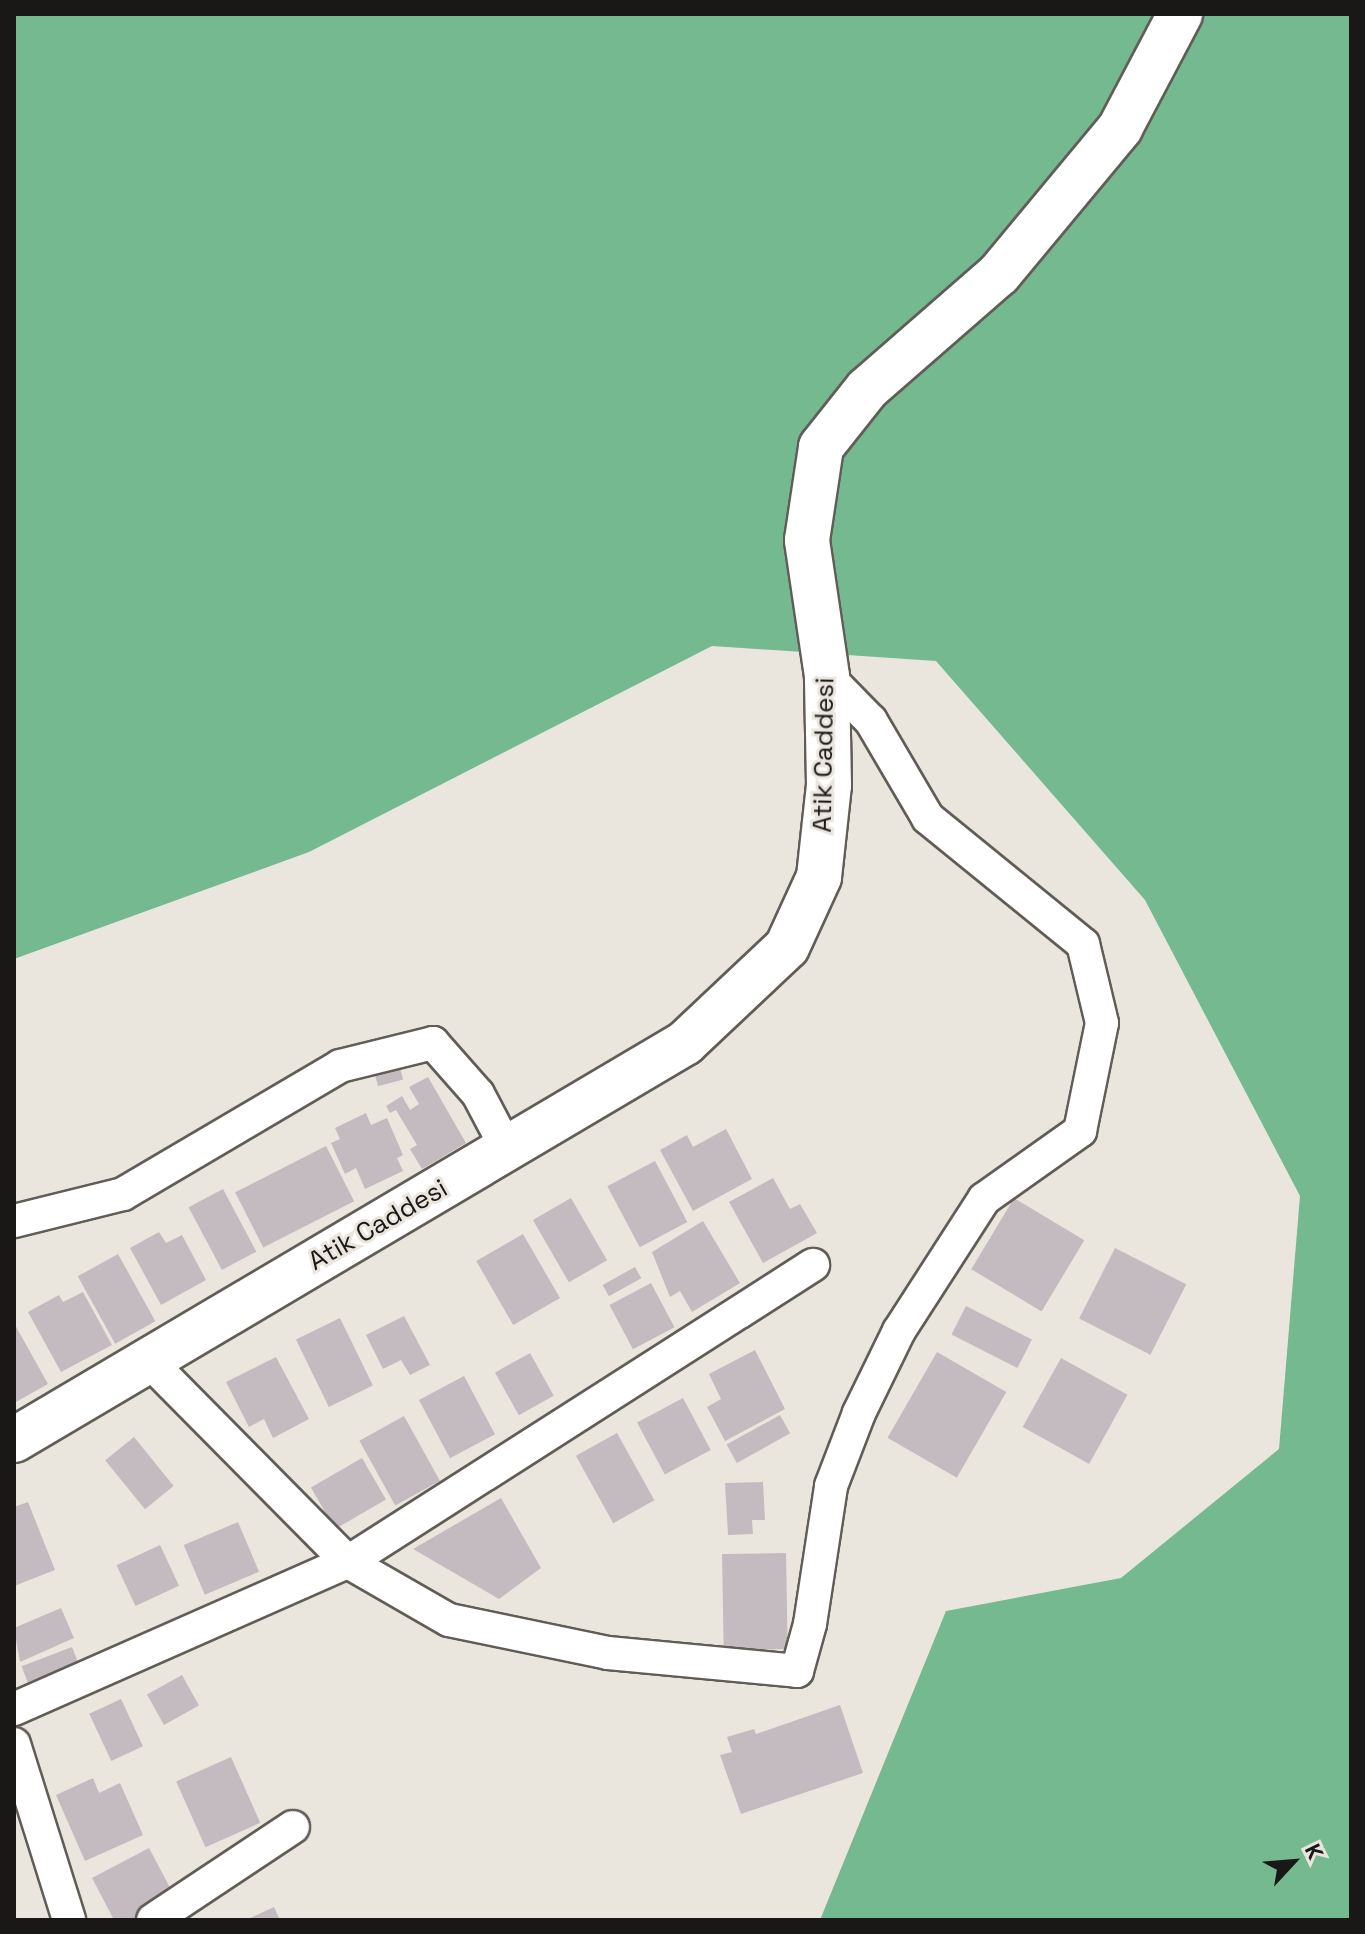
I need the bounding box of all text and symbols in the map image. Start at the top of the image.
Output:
street label: Atik Caddesi [807,677,841,833]
street label: Atik Caddesi [303,1173,453,1277]
north arrow [1253,1822,1333,1902]
text: K [1299,1839,1330,1864]

